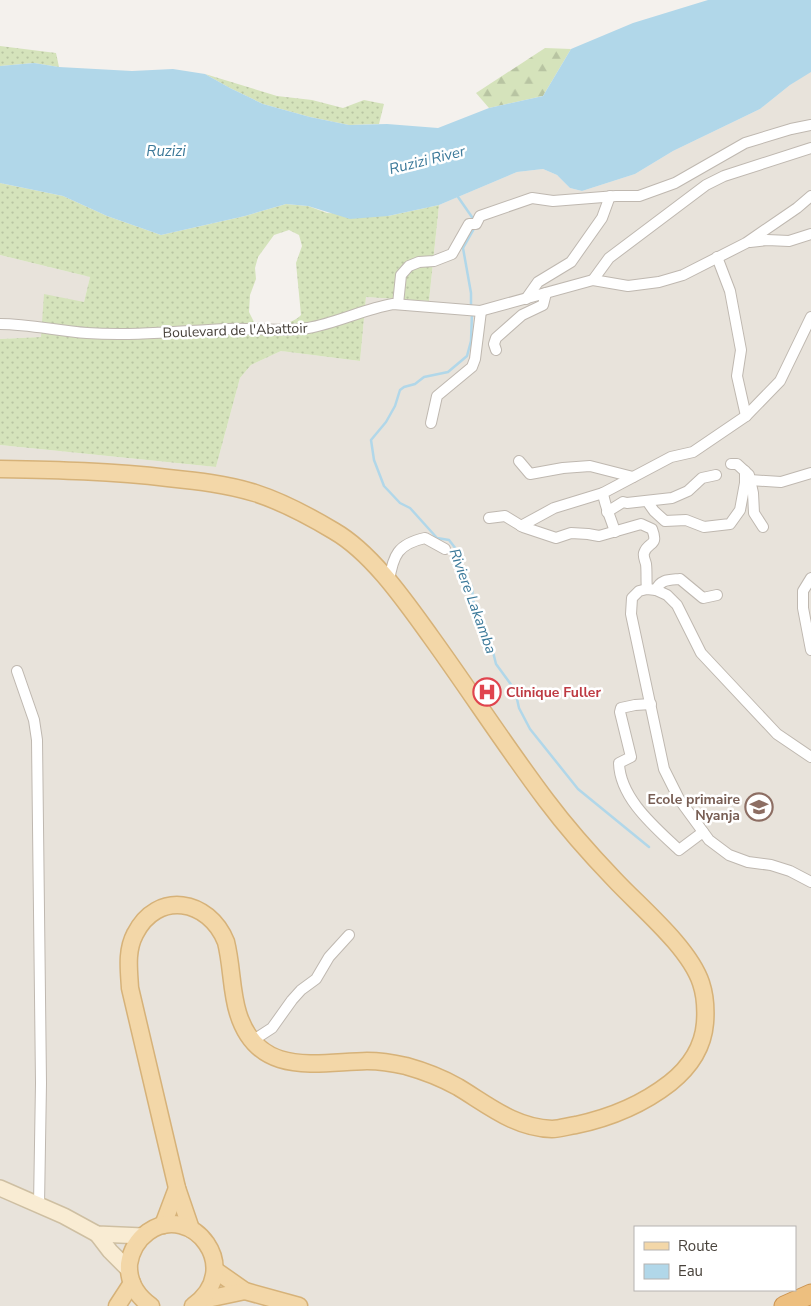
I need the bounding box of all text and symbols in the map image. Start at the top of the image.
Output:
water label: Ruzizi [146,141,186,161]
water label: Ruzizi River [387,141,468,179]
street label: Boulevard de l'Abattoir [162,318,308,343]
water label: Riviere Lakamba [445,546,501,657]
hospital icon: Clinique Fuller [472,677,502,707]
place label: Clinique Fuller [506,683,601,702]
place label: Ecole primaire Nyanja [647,790,740,825]
school or university icon: Ecole primaire Nyanja [744,792,774,822]
legend [634,1226,796,1291]
text: Route [678,1236,718,1256]
text: Eau [678,1261,703,1281]

